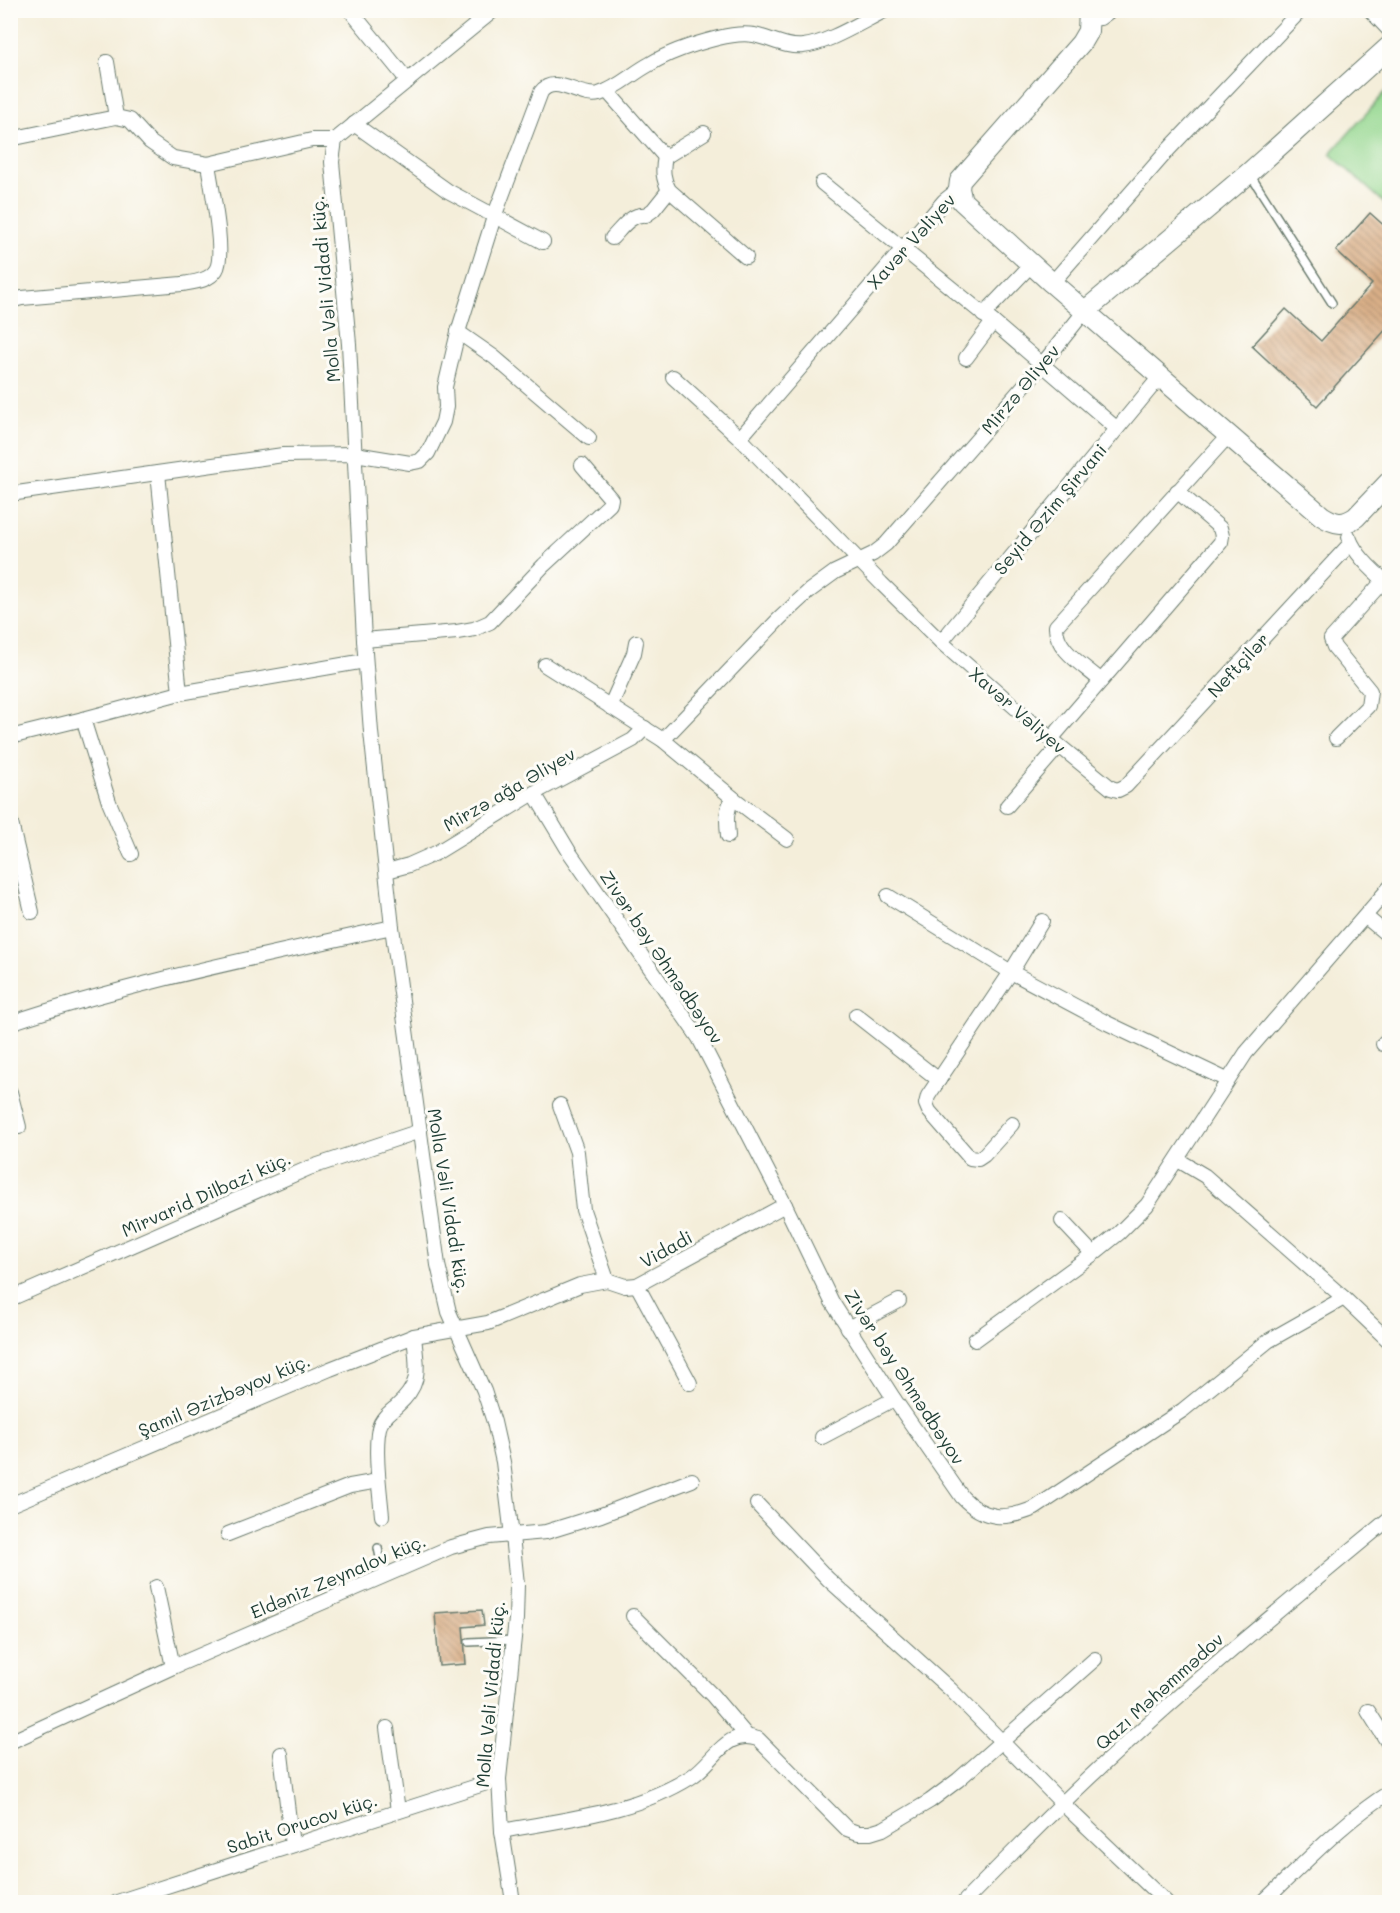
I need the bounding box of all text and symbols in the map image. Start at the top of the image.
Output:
street label: Xavər Vəliyev [861,188,961,294]
street label: Molla Vəli Vidadi küç. [305,195,345,383]
street label: Mirzə Əliyev [975,339,1065,439]
street label: Seyid Əzim Şirvani [988,438,1112,580]
street label: Neftçilər [1202,628,1274,702]
street label: Xavər Vəliyev [964,661,1072,759]
street label: Mirzə ağa Əliyev [439,741,579,837]
street label: Zivər bəy Əhmədbəyov [595,866,729,1048]
street label: Molla Vəli Vidadi küç. [423,1107,475,1295]
street label: Mirvarid Dilbazi küç. [118,1146,294,1242]
street label: Vidadi [635,1225,697,1273]
street label: Zivər bəy Əhmədbəyov [839,1285,971,1469]
street label: Şamil Əzizbəyov küç. [134,1348,314,1442]
street label: Eldəniz Zeynalov küç. [247,1528,429,1624]
street label: Molla Vəli Vidadi küç. [470,1600,510,1788]
street label: Qazı Məhəmmədov [1090,1627,1228,1755]
street label: Sabit Orucov küç. [224,1787,380,1859]

